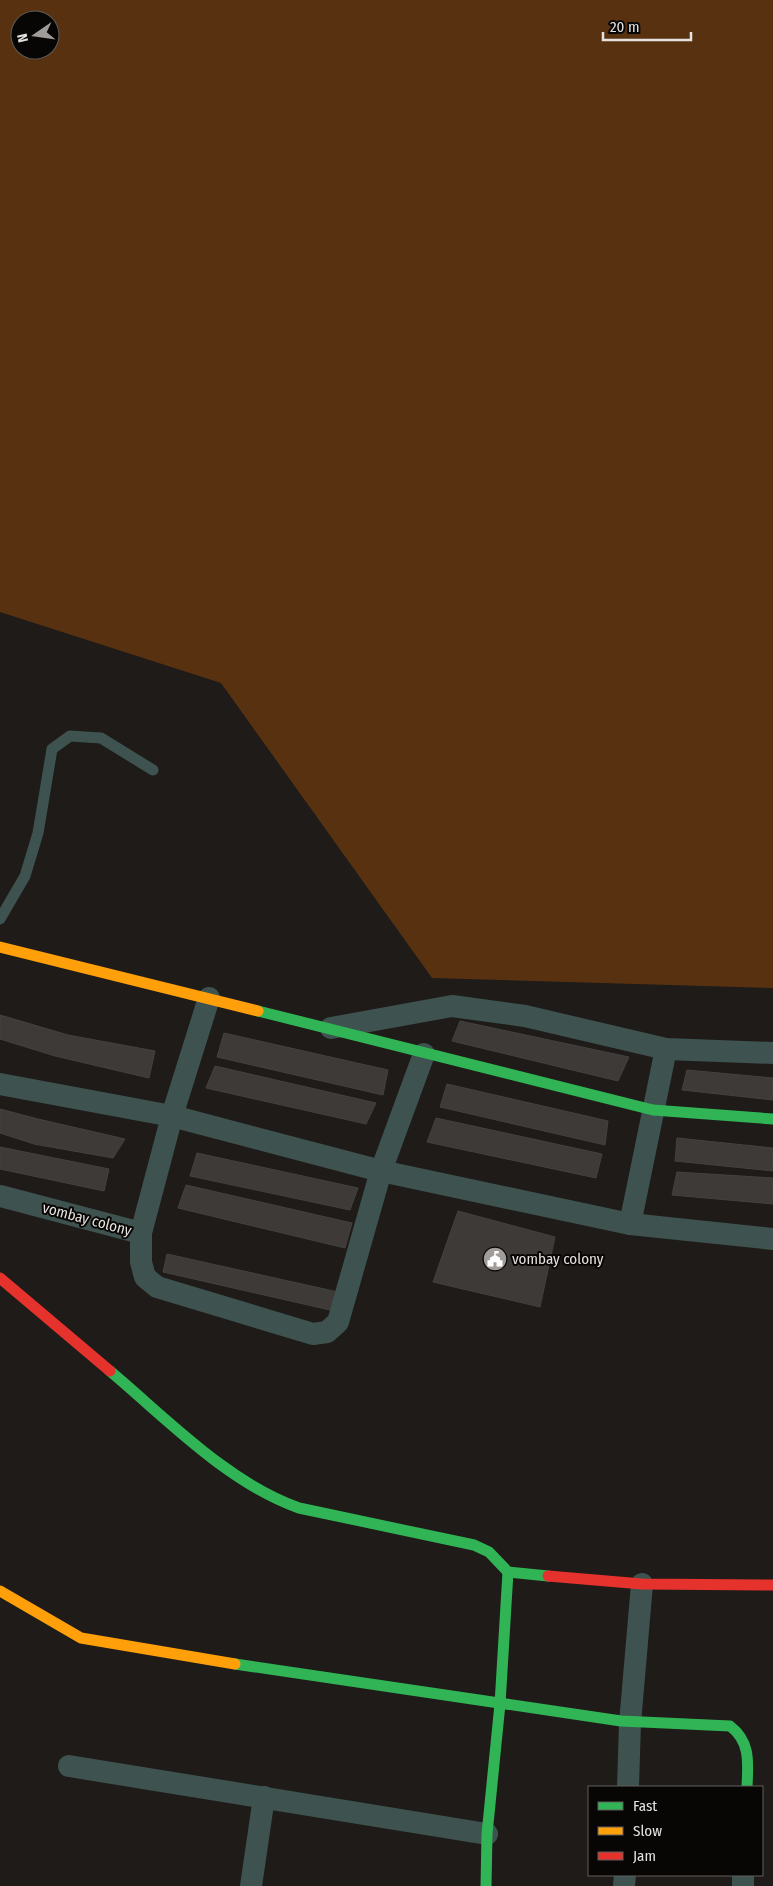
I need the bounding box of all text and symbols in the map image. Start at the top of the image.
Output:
north arrow [10,10,60,60]
scale bar [603,10,690,42]
text: 20 m [610,18,640,36]
text: N [14,32,32,44]
street label: vombay colony [40,1198,134,1240]
public building icon: vombay colony [482,1246,508,1272]
place label: vombay colony [512,1250,604,1268]
legend [588,1786,763,1876]
text: Fast [633,1797,657,1815]
text: Slow [633,1822,662,1840]
text: Jam [633,1847,656,1865]

